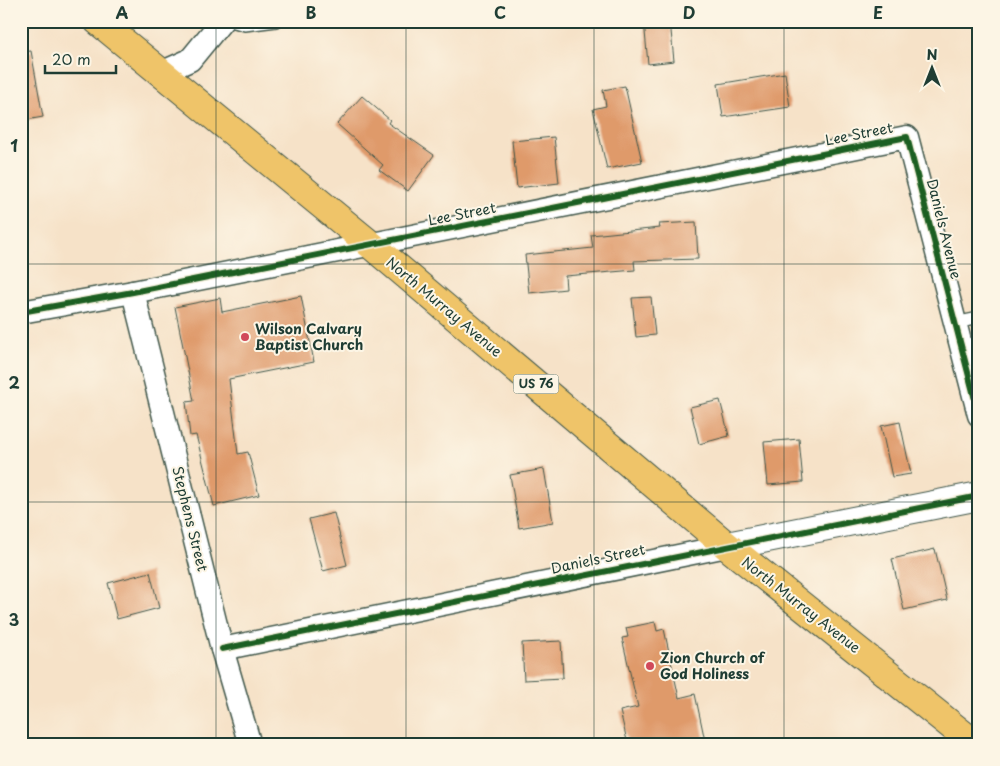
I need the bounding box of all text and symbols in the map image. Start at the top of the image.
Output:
text: A [116,0,129,24]
text: B [306,0,317,24]
text: C [494,0,506,24]
text: D [683,0,695,24]
text: E [873,0,883,24]
scale bar [45,42,116,74]
north arrow [908,42,958,92]
text: N [926,44,938,65]
text: 20 m [52,47,91,70]
street label: Lee Street [823,117,895,150]
text: 1 [10,133,18,157]
street label: Daniels Avenue [922,177,967,282]
street label: Lee Street [426,197,498,230]
street label: North Murray Avenue [382,252,507,362]
place label: Wilson Calvary Baptist Church [255,318,363,355]
marker: Wilson Calvary Baptist Church [239,331,251,343]
text: 2 [8,370,20,394]
road number: US 76 [514,374,558,394]
street label: Stephens Street [167,464,214,574]
street label: Daniels Street [549,538,647,579]
street label: North Murray Avenue [737,552,865,658]
text: 3 [9,607,19,631]
place label: Zion Church of God Holiness [660,647,766,684]
marker: Zion Church of God Holiness [644,660,656,672]

